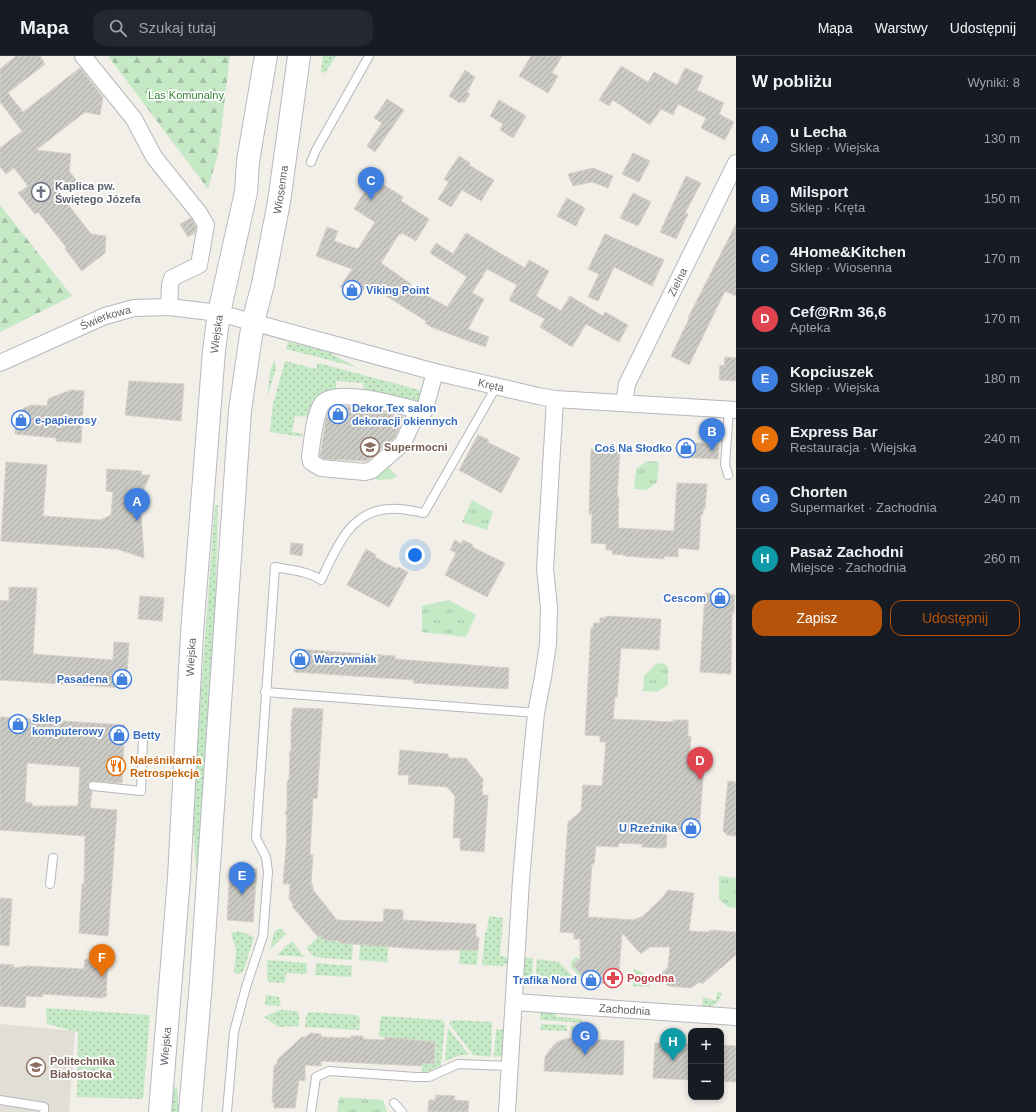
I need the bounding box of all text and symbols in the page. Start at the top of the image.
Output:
search box [93,10,373,46]
text: Mapa [20,17,69,38]
icon: search [107,17,129,39]
text: Szukaj tutaj [139,19,216,36]
text: Mapa [818,20,853,36]
text: Warstwy [875,20,928,36]
text: Udostępnij [950,20,1016,36]
text: W pobliżu [752,72,832,91]
text: Wyniki: 8 [967,75,1020,90]
park label: Las Komunalny [148,89,224,101]
text: u Lecha [790,123,847,140]
text: A [760,131,770,146]
text: 130 m [984,131,1020,146]
text: Sklep · Wiejska [790,140,880,155]
street label: Wiosenna [271,164,290,215]
pin: C [358,167,384,200]
place label: Kaplica pw. Świętego Józefa [55,180,141,205]
church icon: Kaplica pw. Świętego Józefa [30,181,52,203]
text: Milsport [790,183,848,200]
text: B [760,191,770,206]
text: 150 m [984,191,1020,206]
text: Sklep · Kręta [790,200,865,215]
text: 4Home&Kitchen [790,243,906,260]
text: C [760,251,770,266]
text: 170 m [984,251,1020,266]
text: Sklep · Wiosenna [790,260,892,275]
street label: Zielna [665,265,690,298]
shop icon: Viking Point [341,279,363,301]
place label: Viking Point [366,284,430,296]
street label: Świerkowa [78,303,133,332]
text: Cef@Rm 36,6 [790,303,886,320]
text: D [760,311,770,326]
text: 170 m [984,311,1020,326]
street label: Wiejska [208,313,225,354]
text: Apteka [790,320,830,335]
text: Kopciuszek [790,363,873,380]
text: E [761,371,769,386]
text: 180 m [984,371,1020,386]
street label: Kręta [477,376,506,394]
text: Sklep · Wiejska [790,380,880,395]
place label: Dekor Tex salon dekoracji okiennych [352,402,458,427]
shop icon: Dekor Tex salon dekoracji okiennych [327,403,349,425]
shop icon: e-papierosy [10,409,32,431]
place label: e-papierosy [35,414,98,426]
pin: B [699,418,725,451]
text: Express Bar [790,423,878,440]
text: F [761,431,769,446]
text: 240 m [984,431,1020,446]
school or university icon: Supermocni [359,436,381,458]
shop icon: Coś Na Słodko [675,437,697,459]
text: Restauracja · Wiejska [790,440,916,455]
place label: Supermocni [384,441,448,453]
place label: Coś Na Słodko [594,442,672,454]
text: Chorten [790,483,848,500]
pin: A [124,488,150,521]
text: G [760,491,770,506]
text: 240 m [984,491,1020,506]
text: Supermarket · Zachodnia [790,500,937,515]
text: Pasaż Zachodni [790,543,903,560]
your location [405,545,425,565]
text: H [760,551,770,566]
text: 260 m [984,551,1020,566]
text: Miejsce · Zachodnia [790,560,906,575]
shop icon: Cescom [709,587,731,609]
place label: Cescom [663,592,706,604]
button: Zapisz [752,600,882,636]
button: Udostępnij [890,600,1020,636]
street label: Wiejska [184,637,198,677]
shop icon: Warzywniak [289,648,311,670]
place label: Warzywniak [314,653,377,665]
shop icon: Pasadena [111,668,133,690]
place label: Pasadena [57,673,109,685]
place label: Sklep komputerowy [32,712,104,737]
shop icon: Sklep komputerowy [7,713,29,735]
shop icon: Betty [108,724,130,746]
place label: Betty [133,729,161,741]
pin: D [687,747,713,780]
place label: Naleśnikarnia Retrospekcja [130,754,202,779]
restaurant icon: Naleśnikarnia Retrospekcja [105,755,127,777]
shop icon: U Rzeźnika [680,817,702,839]
place label: U Rzeźnika [619,822,678,834]
pin: E [229,862,255,895]
pin: F [89,944,115,977]
pharmacy icon: Pogodna [602,967,624,989]
shop icon: Trafika Nord [580,969,602,991]
place label: Pogodna [627,972,675,984]
place label: Trafika Nord [513,974,577,986]
street label: Zachodnia [599,1002,652,1017]
pin: G [572,1022,598,1055]
street label: Wiejska [158,1026,173,1066]
pin: H [660,1028,686,1061]
map controls [688,1028,724,1100]
button: + [688,1028,724,1064]
place label: Politechnika Białostocka [50,1055,116,1080]
school or university icon: Politechnika Białostocka [25,1056,47,1078]
button: − [688,1064,724,1100]

